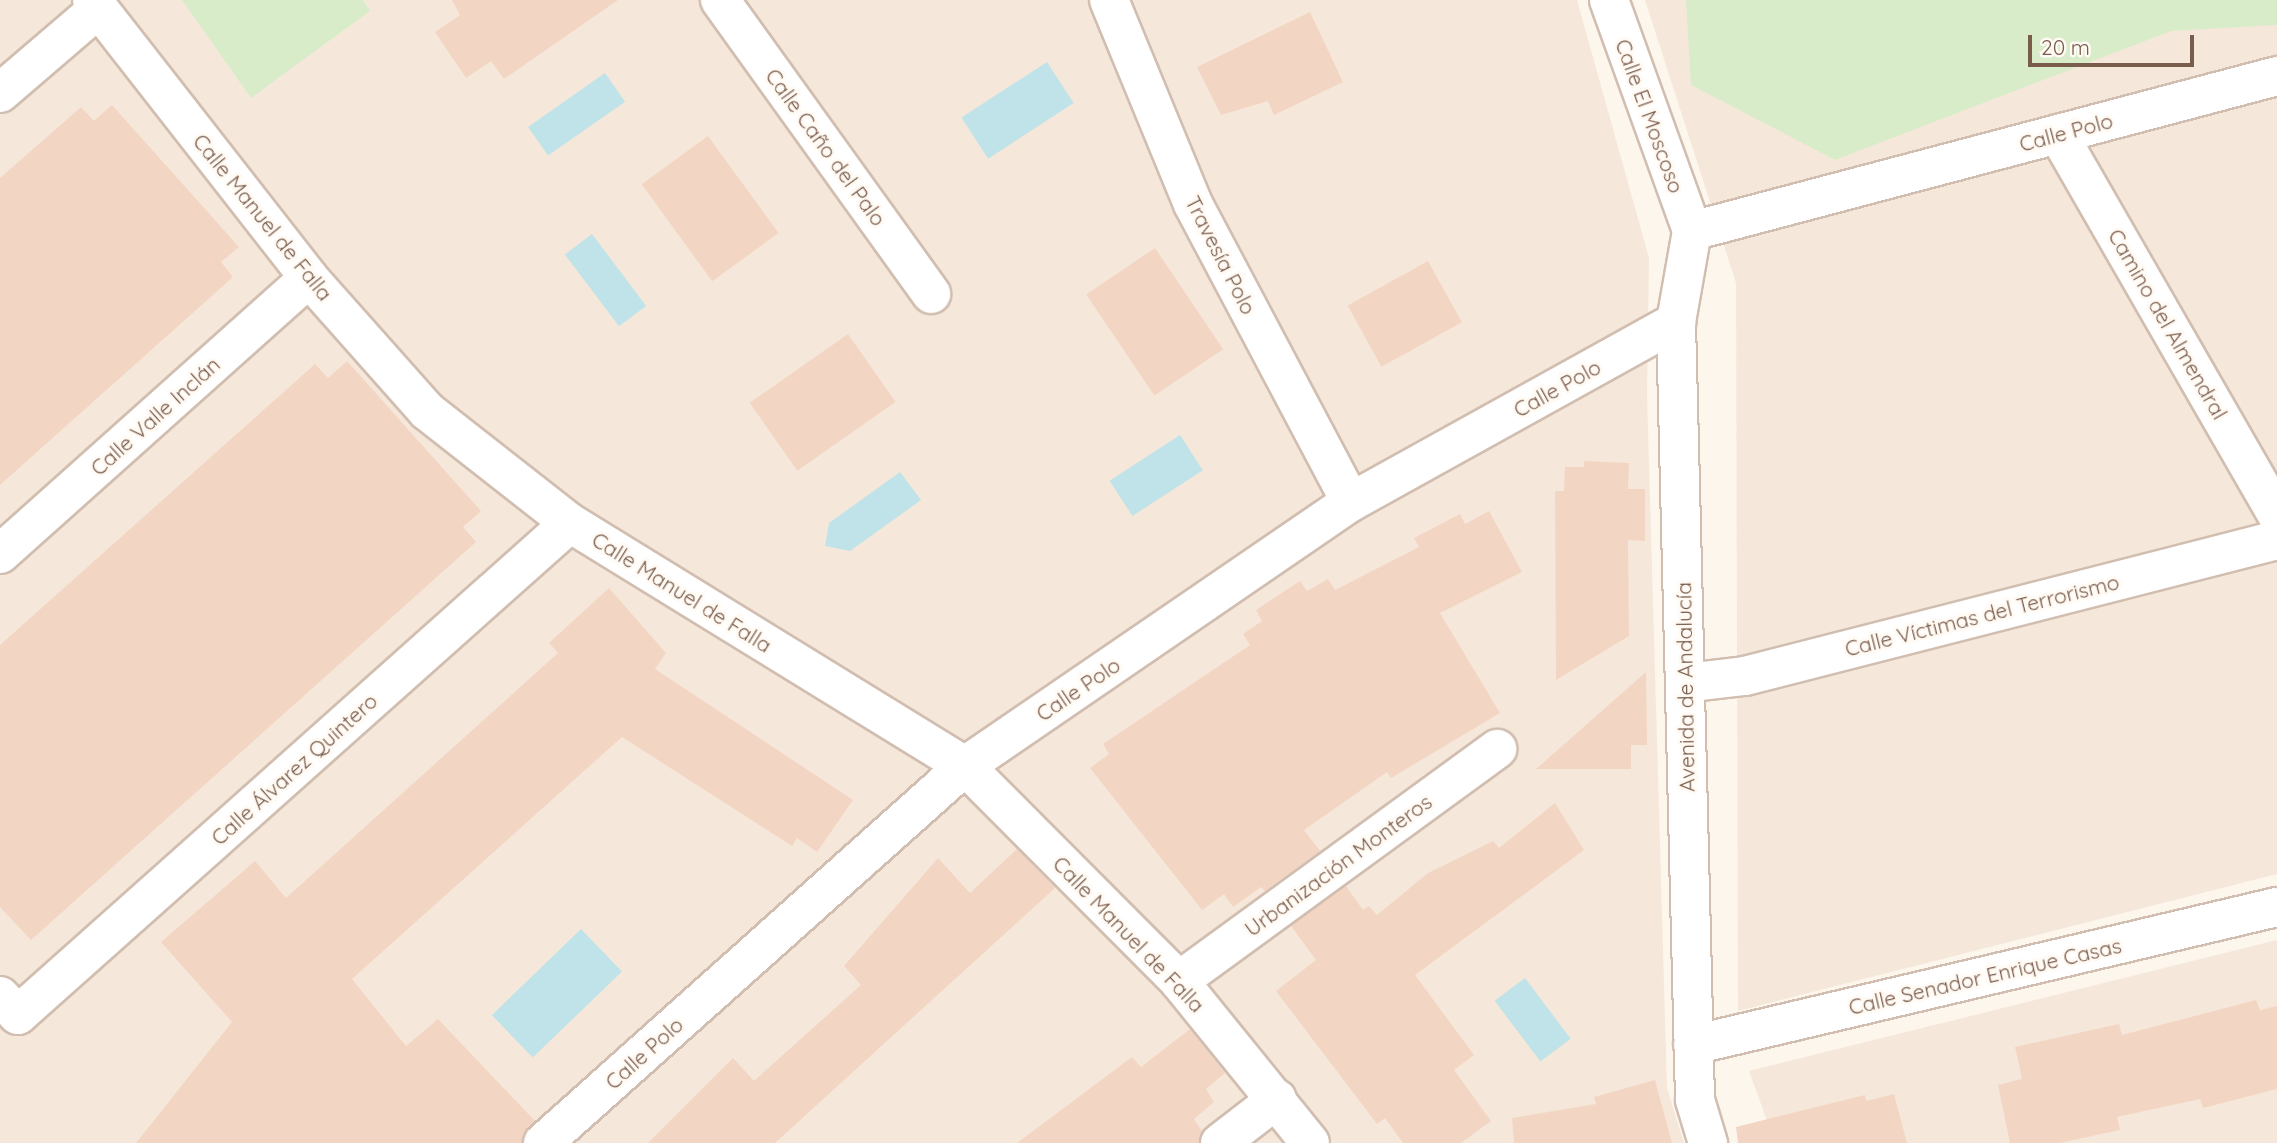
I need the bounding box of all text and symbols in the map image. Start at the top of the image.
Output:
scale bar [2032,21,2198,65]
text: 20 m [2041,34,2090,60]
street label: Calle El Moscoso [1610,36,1690,196]
street label: Calle Caño del Palo [761,64,891,230]
street label: Calle Polo [2016,107,2116,157]
street label: Calle Manuel de Falla [188,129,338,305]
street label: Travesía Polo [1180,191,1262,319]
street label: Camino del Almendral [2103,224,2233,424]
street label: Calle Valle Inclán [85,351,225,481]
street label: Calle Polo [1509,354,1605,422]
street label: Calle Manuel de Falla [588,526,776,658]
street label: Calle Víctimas del Terrorismo [1842,569,2122,661]
street label: Avenida de Andalucía [1671,582,1699,792]
street label: Calle Polo [1031,652,1125,726]
street label: Calle Álvarez Quintero [206,688,382,850]
street label: Urbanización Monteros [1240,789,1436,941]
street label: Calle Manuel de Falla [1048,851,1210,1017]
street label: Calle Senador Enrique Casas [1846,932,2124,1020]
street label: Calle Polo [600,1012,688,1094]

